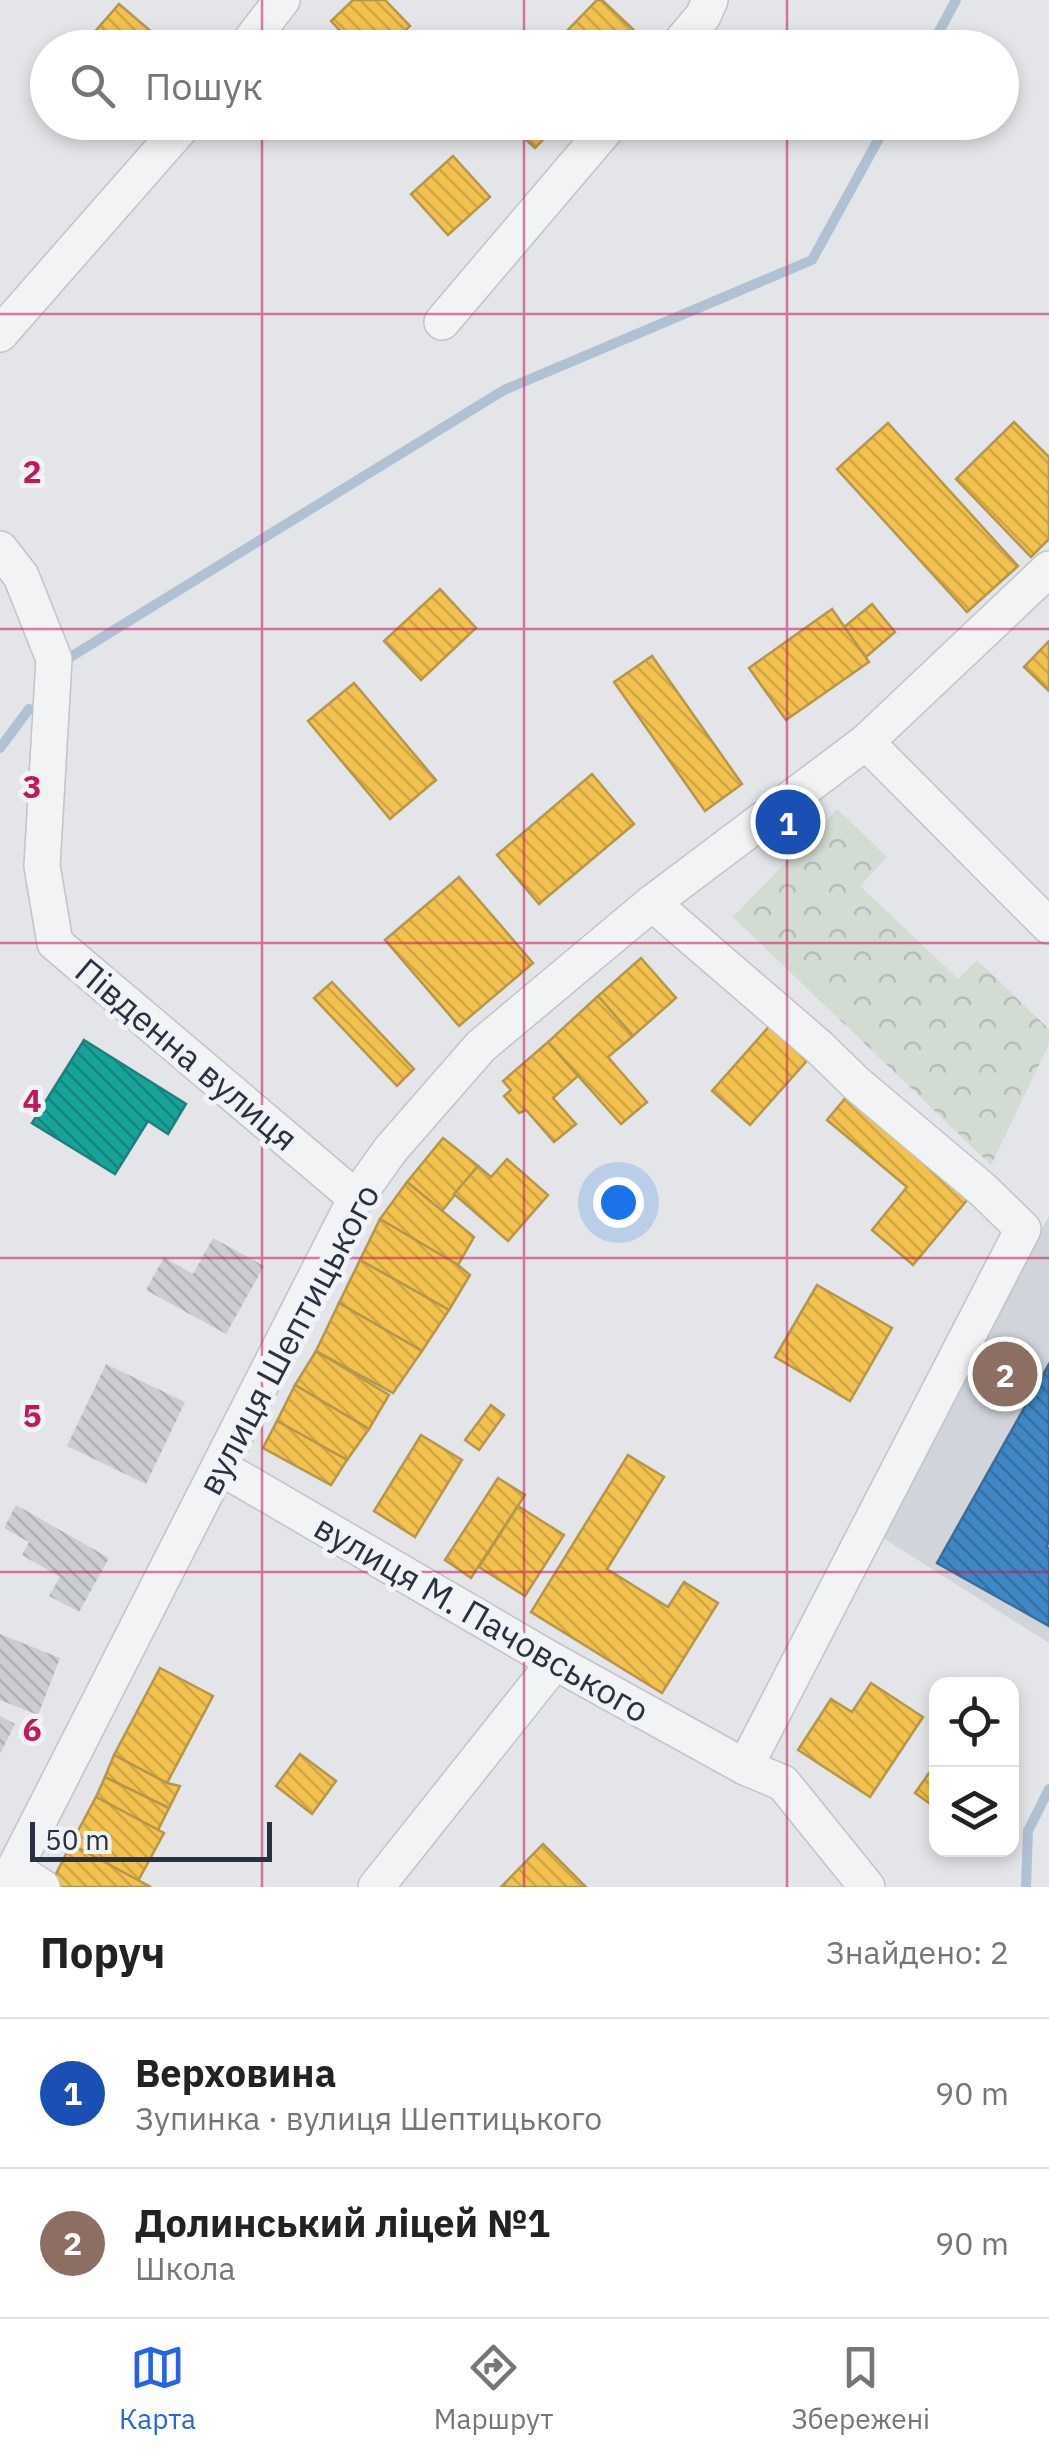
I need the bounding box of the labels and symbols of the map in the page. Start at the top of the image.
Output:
text: 2 [22,450,42,492]
text: 3 [22,765,42,807]
pin: 1 [756,784,820,860]
street label: Південна вулиця [66,947,308,1161]
text: 4 [22,1079,42,1121]
street label: вулиця Шептицького [186,1175,390,1503]
your location [593,1177,644,1228]
pin: 2 [972,1336,1038,1412]
text: 5 [22,1394,42,1436]
street label: вулиця М. Пачовського [306,1503,658,1733]
text: 6 [22,1708,42,1750]
scale bar [30,1817,272,1862]

